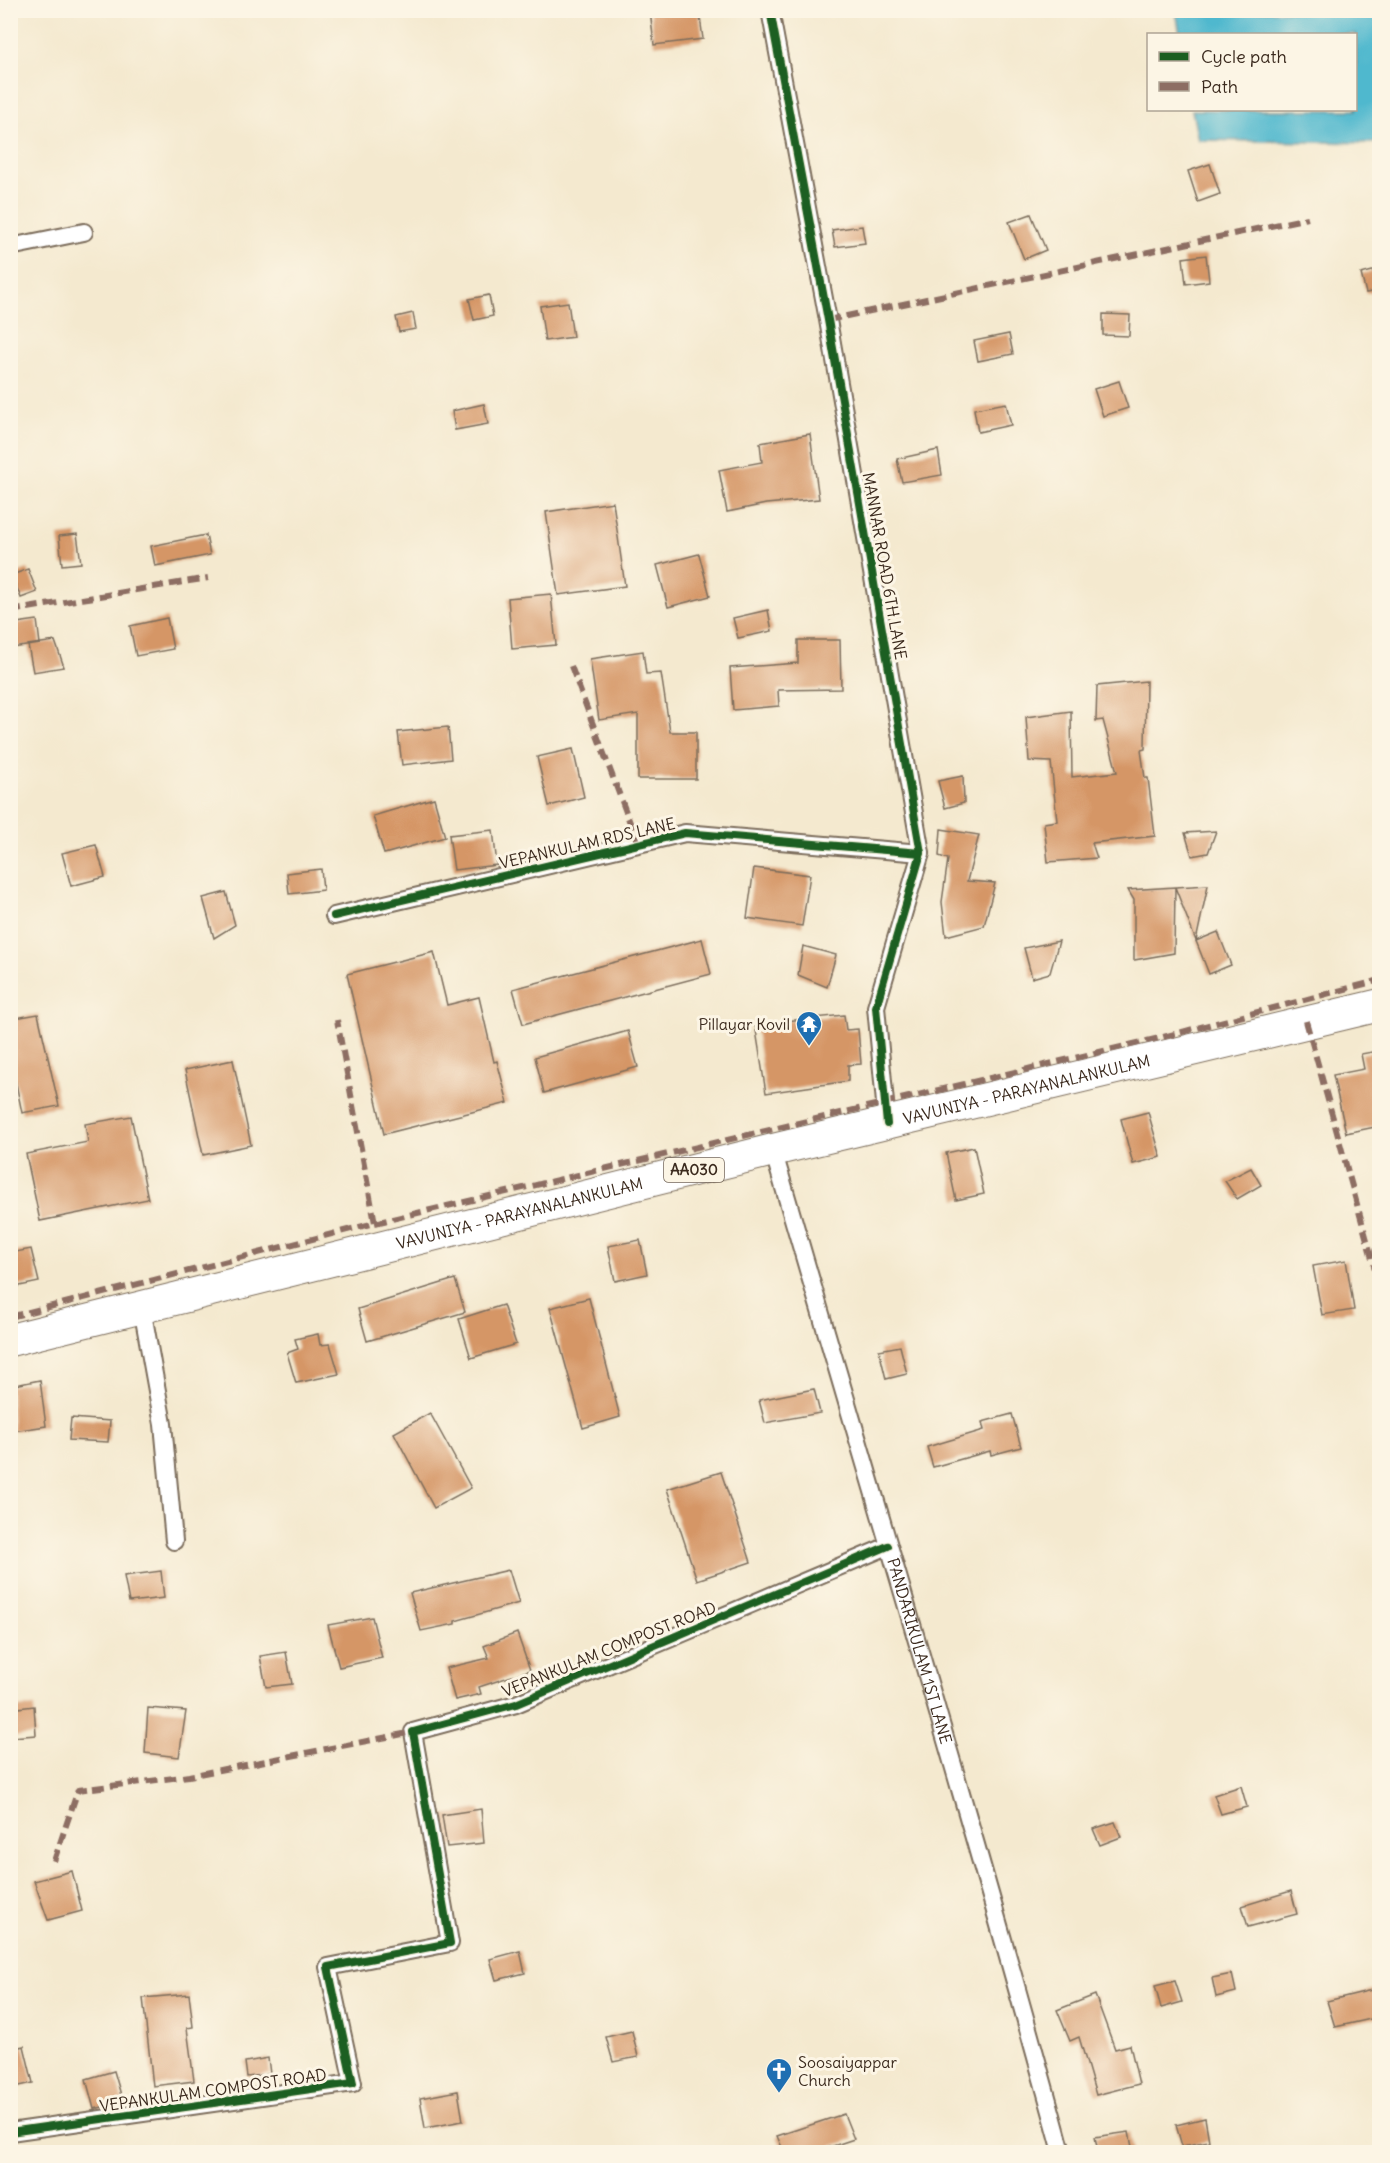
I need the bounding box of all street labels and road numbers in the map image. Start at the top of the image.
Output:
street label: MANNAR ROAD 6TH LANE [859,471,911,661]
street label: VEPANKULAM RDS LANE [497,813,677,873]
street label: VAVUNIYA - PARAYANALANKULAM [901,1050,1152,1129]
road number: AA030 [664,1158,724,1182]
street label: VAVUNIYA - PARAYANALANKULAM [394,1173,645,1253]
street label: PANDARIKULAM 1ST LANE [883,1556,956,1746]
street label: VEPANKULAM COMPOST ROAD [499,1597,719,1701]
street label: VEPANKULAM COMPOST ROAD [98,2064,328,2116]

